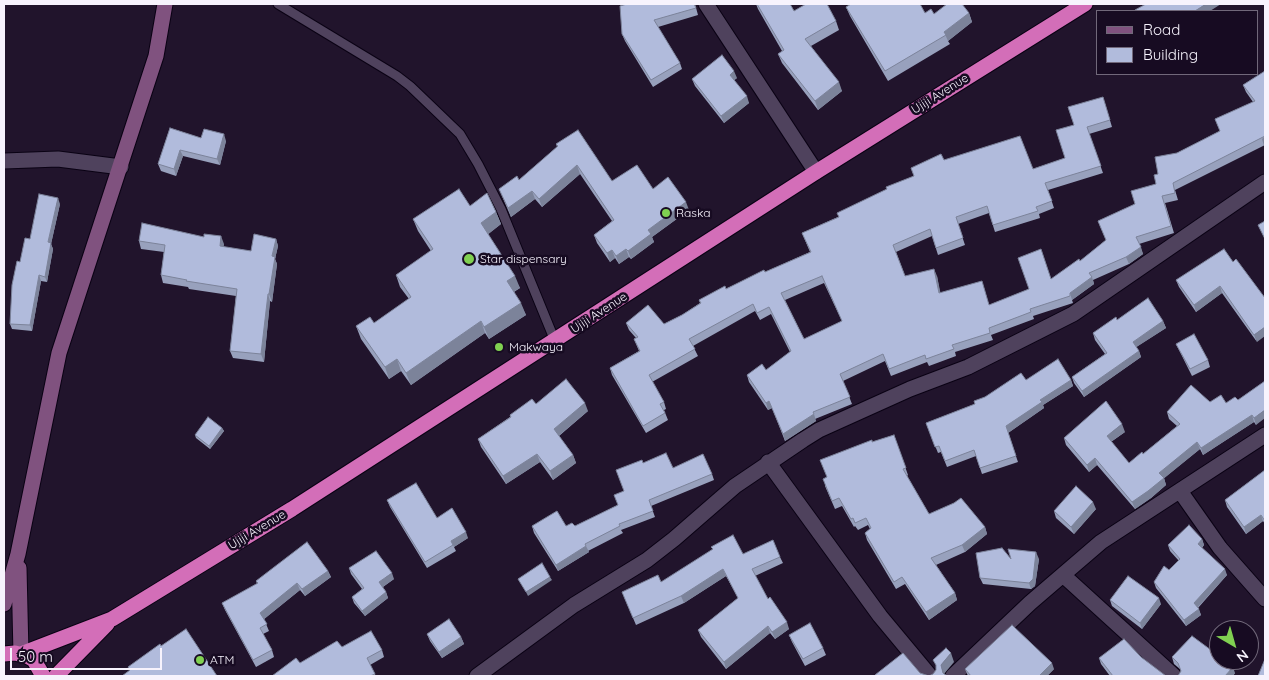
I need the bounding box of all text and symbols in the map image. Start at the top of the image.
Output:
legend [1096,10,1259,75]
text: Road [1143,20,1180,39]
text: Building [1143,45,1198,64]
street label: Ujiji Avenue [909,71,971,117]
place label: Raska [676,206,711,220]
marker: Raska [660,207,672,219]
marker: Star dispensary [462,252,476,266]
place label: Star dispensary [480,252,567,266]
street label: Ujiji Avenue [568,289,630,337]
place label: Makwaya [509,340,563,354]
marker: Makwaya [493,341,505,353]
street label: Ujiji Avenue [226,507,288,553]
north arrow [1209,620,1259,670]
scale bar [12,638,165,670]
text: N [1233,646,1252,666]
text: 50 m [18,647,53,666]
place label: ATM [210,653,234,667]
marker: ATM [194,654,206,666]

